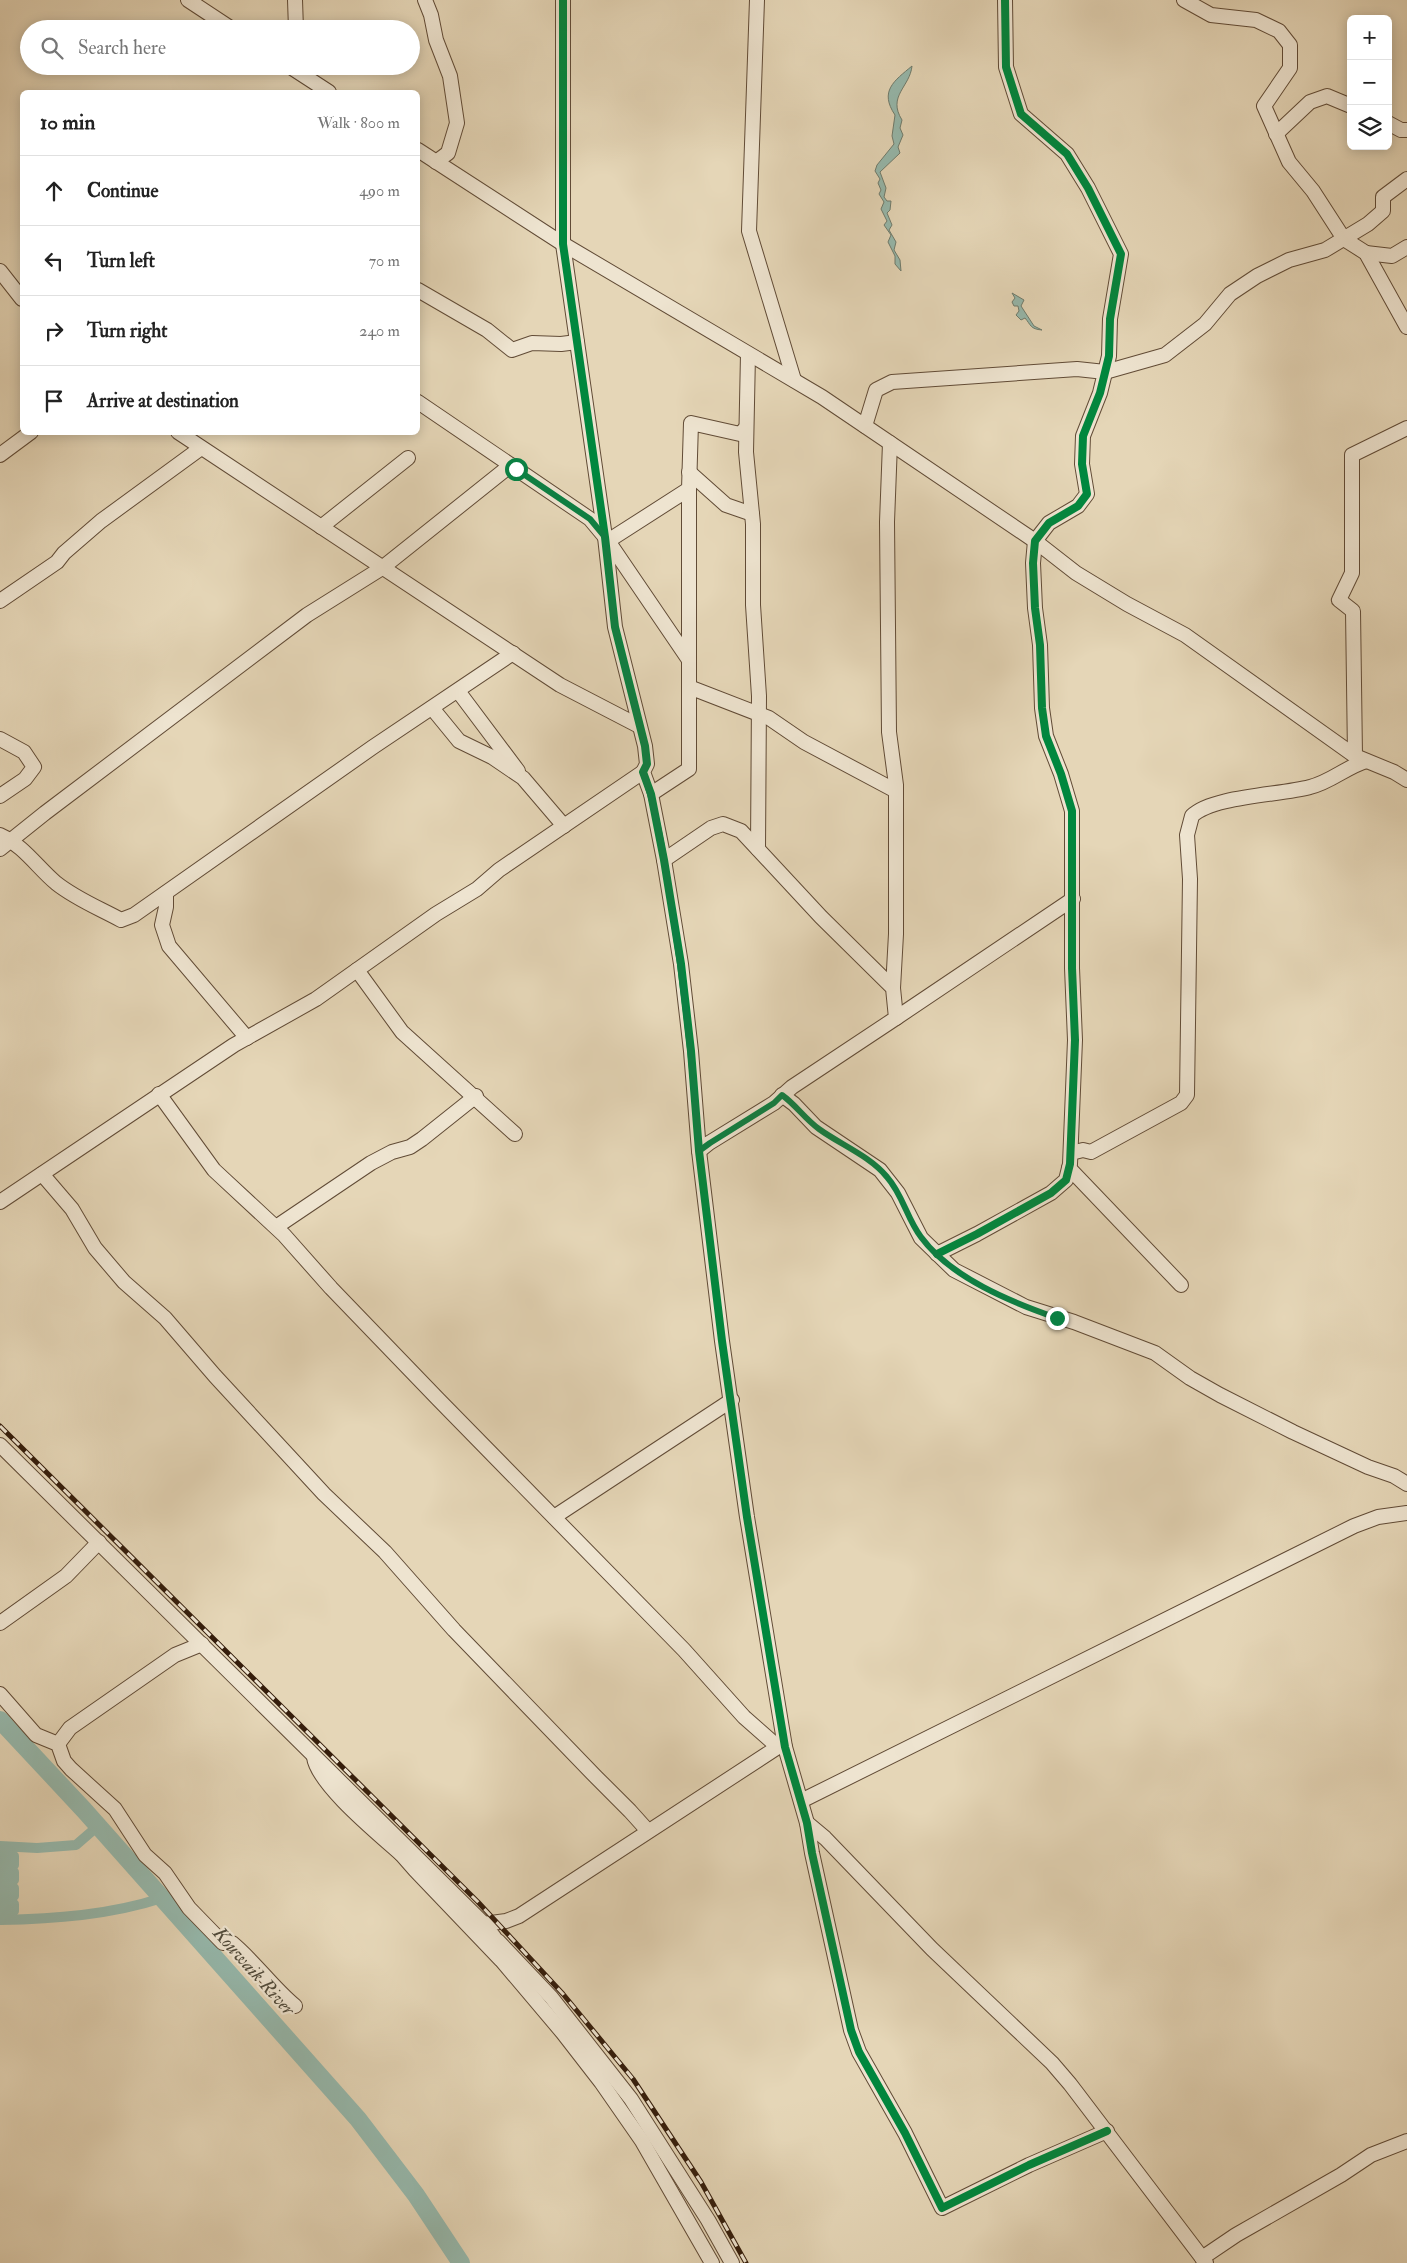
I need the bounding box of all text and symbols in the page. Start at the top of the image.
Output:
map controls [1347,15,1392,150]
button: + [1347,15,1392,60]
search box [20,20,420,75]
icon: search [38,34,66,62]
text: Search here [78,36,166,60]
button: − [1347,60,1392,105]
button: layers [1347,105,1392,150]
text: 10 min [40,109,95,136]
text: Walk · 800 m [317,113,400,133]
icon: ahead [40,177,68,205]
text: Continue [87,179,158,203]
text: 490 m [359,181,400,201]
icon: left [40,247,68,275]
text: Turn left [87,249,155,273]
text: 70 m [369,251,400,271]
icon: right [40,317,68,345]
text: Turn right [87,319,167,343]
text: 240 m [359,321,400,341]
icon: arrive [40,387,68,415]
text: Arrive at destination [87,389,239,413]
route start [505,458,528,481]
route end [1046,1307,1069,1330]
water label: Kouwaik River [207,1921,301,2021]

